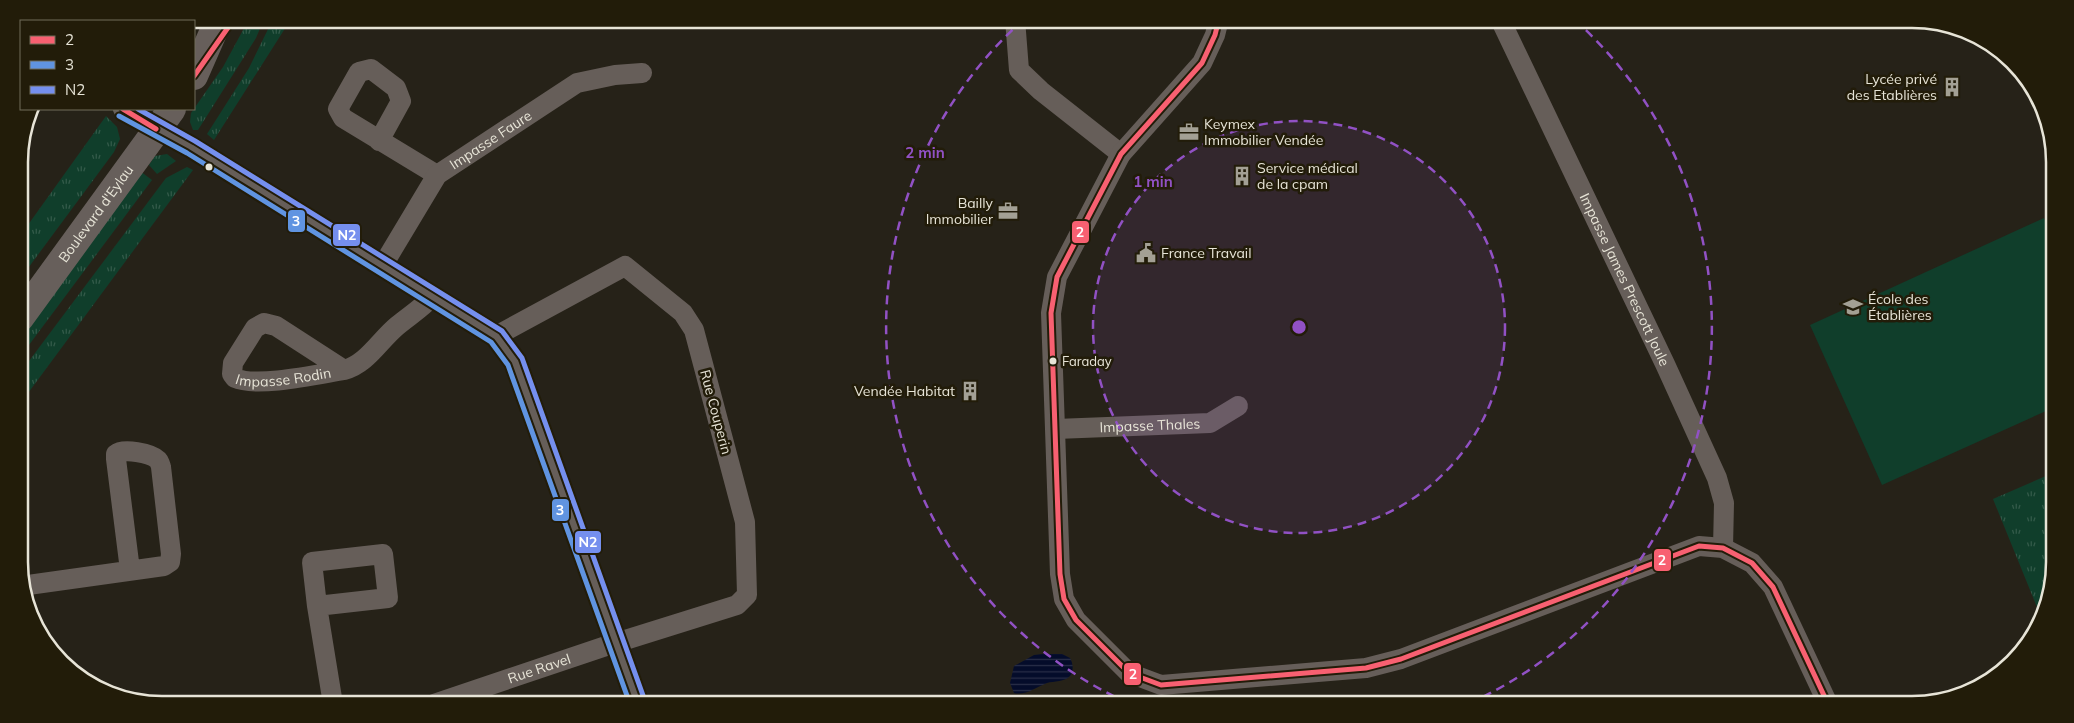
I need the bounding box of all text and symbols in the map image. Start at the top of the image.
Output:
legend [20,20,195,110]
text: 2 [65,30,74,49]
text: 3 [65,55,74,74]
place label: Lycée privé des Etablières [1847,70,1937,104]
building icon: Lycée privé des Etablières [1941,76,1963,98]
text: N2 [65,80,85,99]
street label: Impasse Faure [446,106,535,173]
place label: Keymex Immobilier Vendée [1204,115,1323,149]
office icon: Keymex Immobilier Vendée [1178,121,1200,143]
text: 2 min [905,143,945,162]
place label: Service médical de la cpam [1257,159,1358,193]
street label: Boulevard d'Eylau [54,161,137,266]
unlabelled marker [204,162,214,172]
building icon: Service médical de la cpam [1231,165,1253,187]
text: 1 min [1133,172,1173,191]
street label: Impasse James Prescott Joule [1576,190,1674,369]
place label: Bailly Immobilier [926,194,994,228]
office icon: Bailly Immobilier [997,200,1019,222]
line badge: 3 [287,209,306,233]
text: 3 [292,212,300,230]
line badge: 2 [1071,220,1090,244]
line badge: N2 [332,223,361,247]
text: 2 [1076,223,1084,241]
text: N2 [338,226,356,244]
public building icon: France Travail [1135,242,1157,264]
place label: France Travail [1161,244,1252,262]
place label: École des Établières [1868,290,1932,324]
school or university icon: École des Établières [1842,296,1864,318]
centre of rings [1290,318,1308,336]
place label: Faraday [1062,353,1112,369]
marker: Faraday [1048,356,1058,366]
street label: Impasse Rodin [233,363,332,391]
street label: Rue Couperin [696,368,736,456]
building icon: Vendée Habitat [959,380,981,402]
place label: Vendée Habitat [854,382,955,400]
street label: Impasse Thales [1099,414,1201,436]
line badge: 3 [551,498,570,522]
text: 3 [556,501,564,519]
line badge: N2 [574,530,602,554]
text: N2 [579,533,597,551]
line badge: 2 [1653,548,1672,572]
text: 2 [1658,551,1666,569]
street label: Rue Ravel [505,650,573,688]
line badge: 2 [1123,662,1142,686]
text: 2 [1129,665,1137,683]

